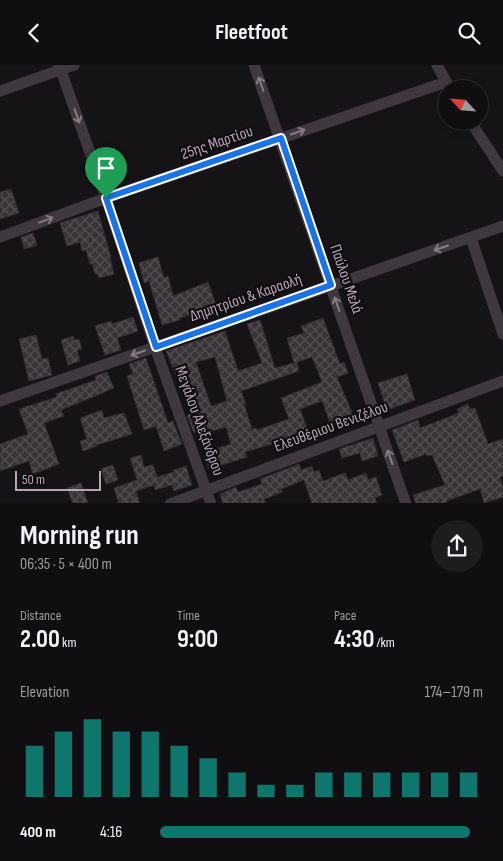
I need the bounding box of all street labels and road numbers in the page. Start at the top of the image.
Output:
street label: 25ης Μαρτίου [178,122,256,164]
street label: Παύλου Μελά [325,242,367,316]
street label: Δημητρίου & Καραολή [187,270,305,326]
street label: Μεγάλου Αλεξάνδρου [170,364,228,478]
street label: Ελευθέριου Βενιζέλου [271,398,391,456]

